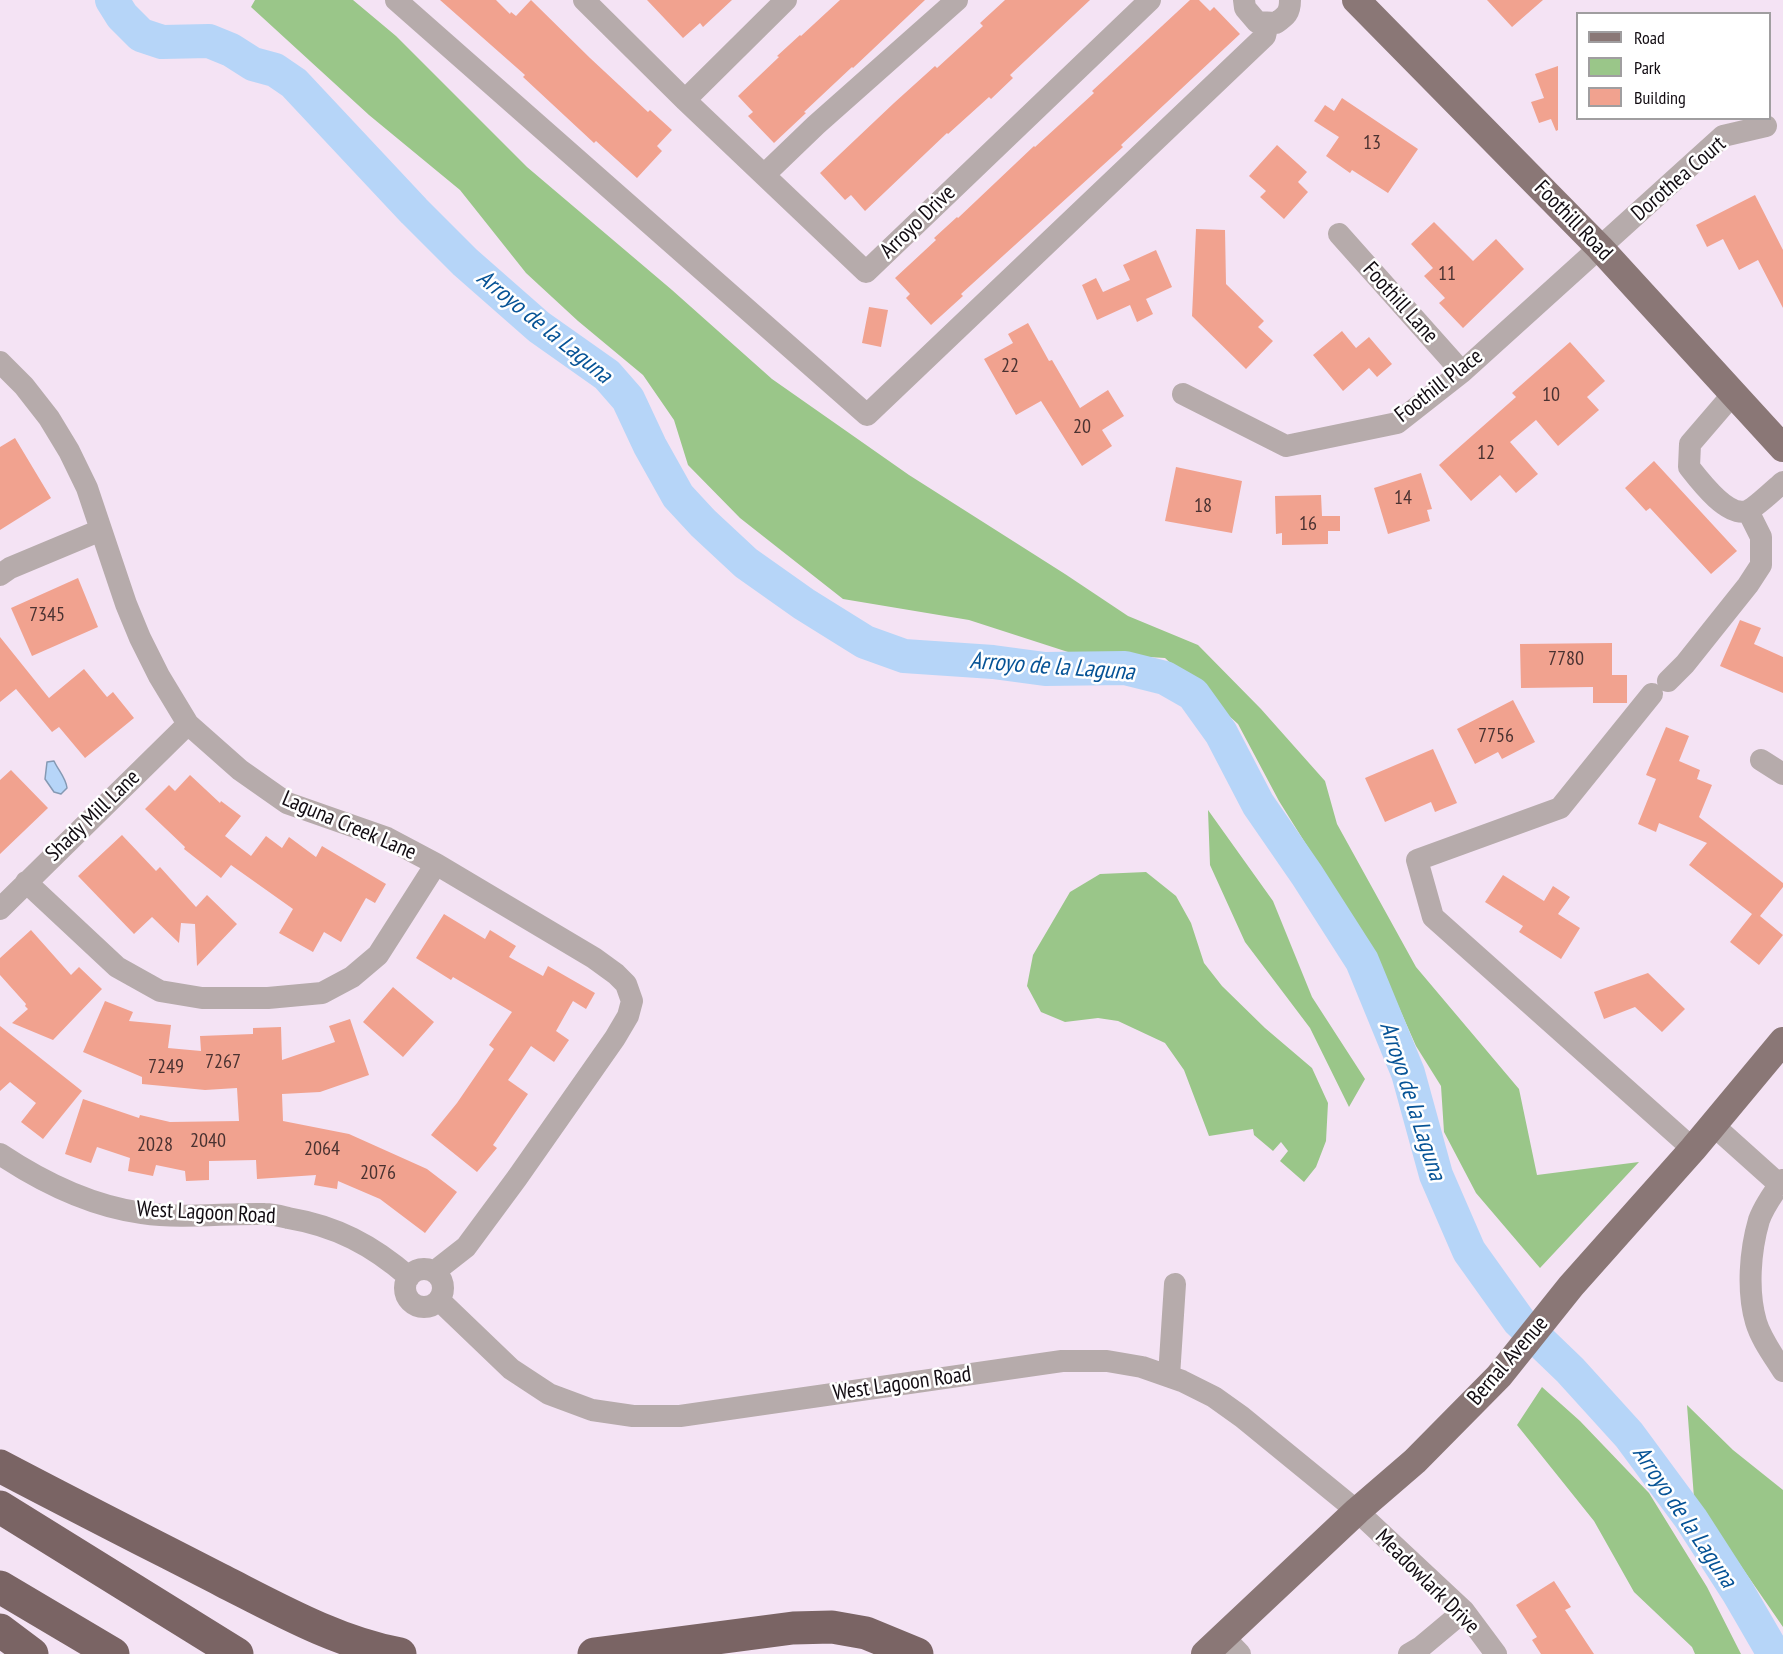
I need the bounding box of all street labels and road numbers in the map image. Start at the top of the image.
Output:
street label: Dorothea Court [1627,131,1731,227]
street label: Foothill Road [1528,175,1618,267]
street label: Arroyo Drive [875,180,961,264]
street label: Foothill Lane [1357,257,1443,349]
street label: Foothill Place [1390,344,1488,428]
street label: Shady Mill Lane [41,765,145,867]
street label: Laguna Creek Lane [278,786,420,866]
street label: West Lagoon Road [136,1196,276,1230]
street label: Bernal Avenue [1462,1311,1554,1411]
street label: West Lagoon Road [831,1361,973,1407]
street label: Meadowlark Drive [1369,1524,1485,1640]

